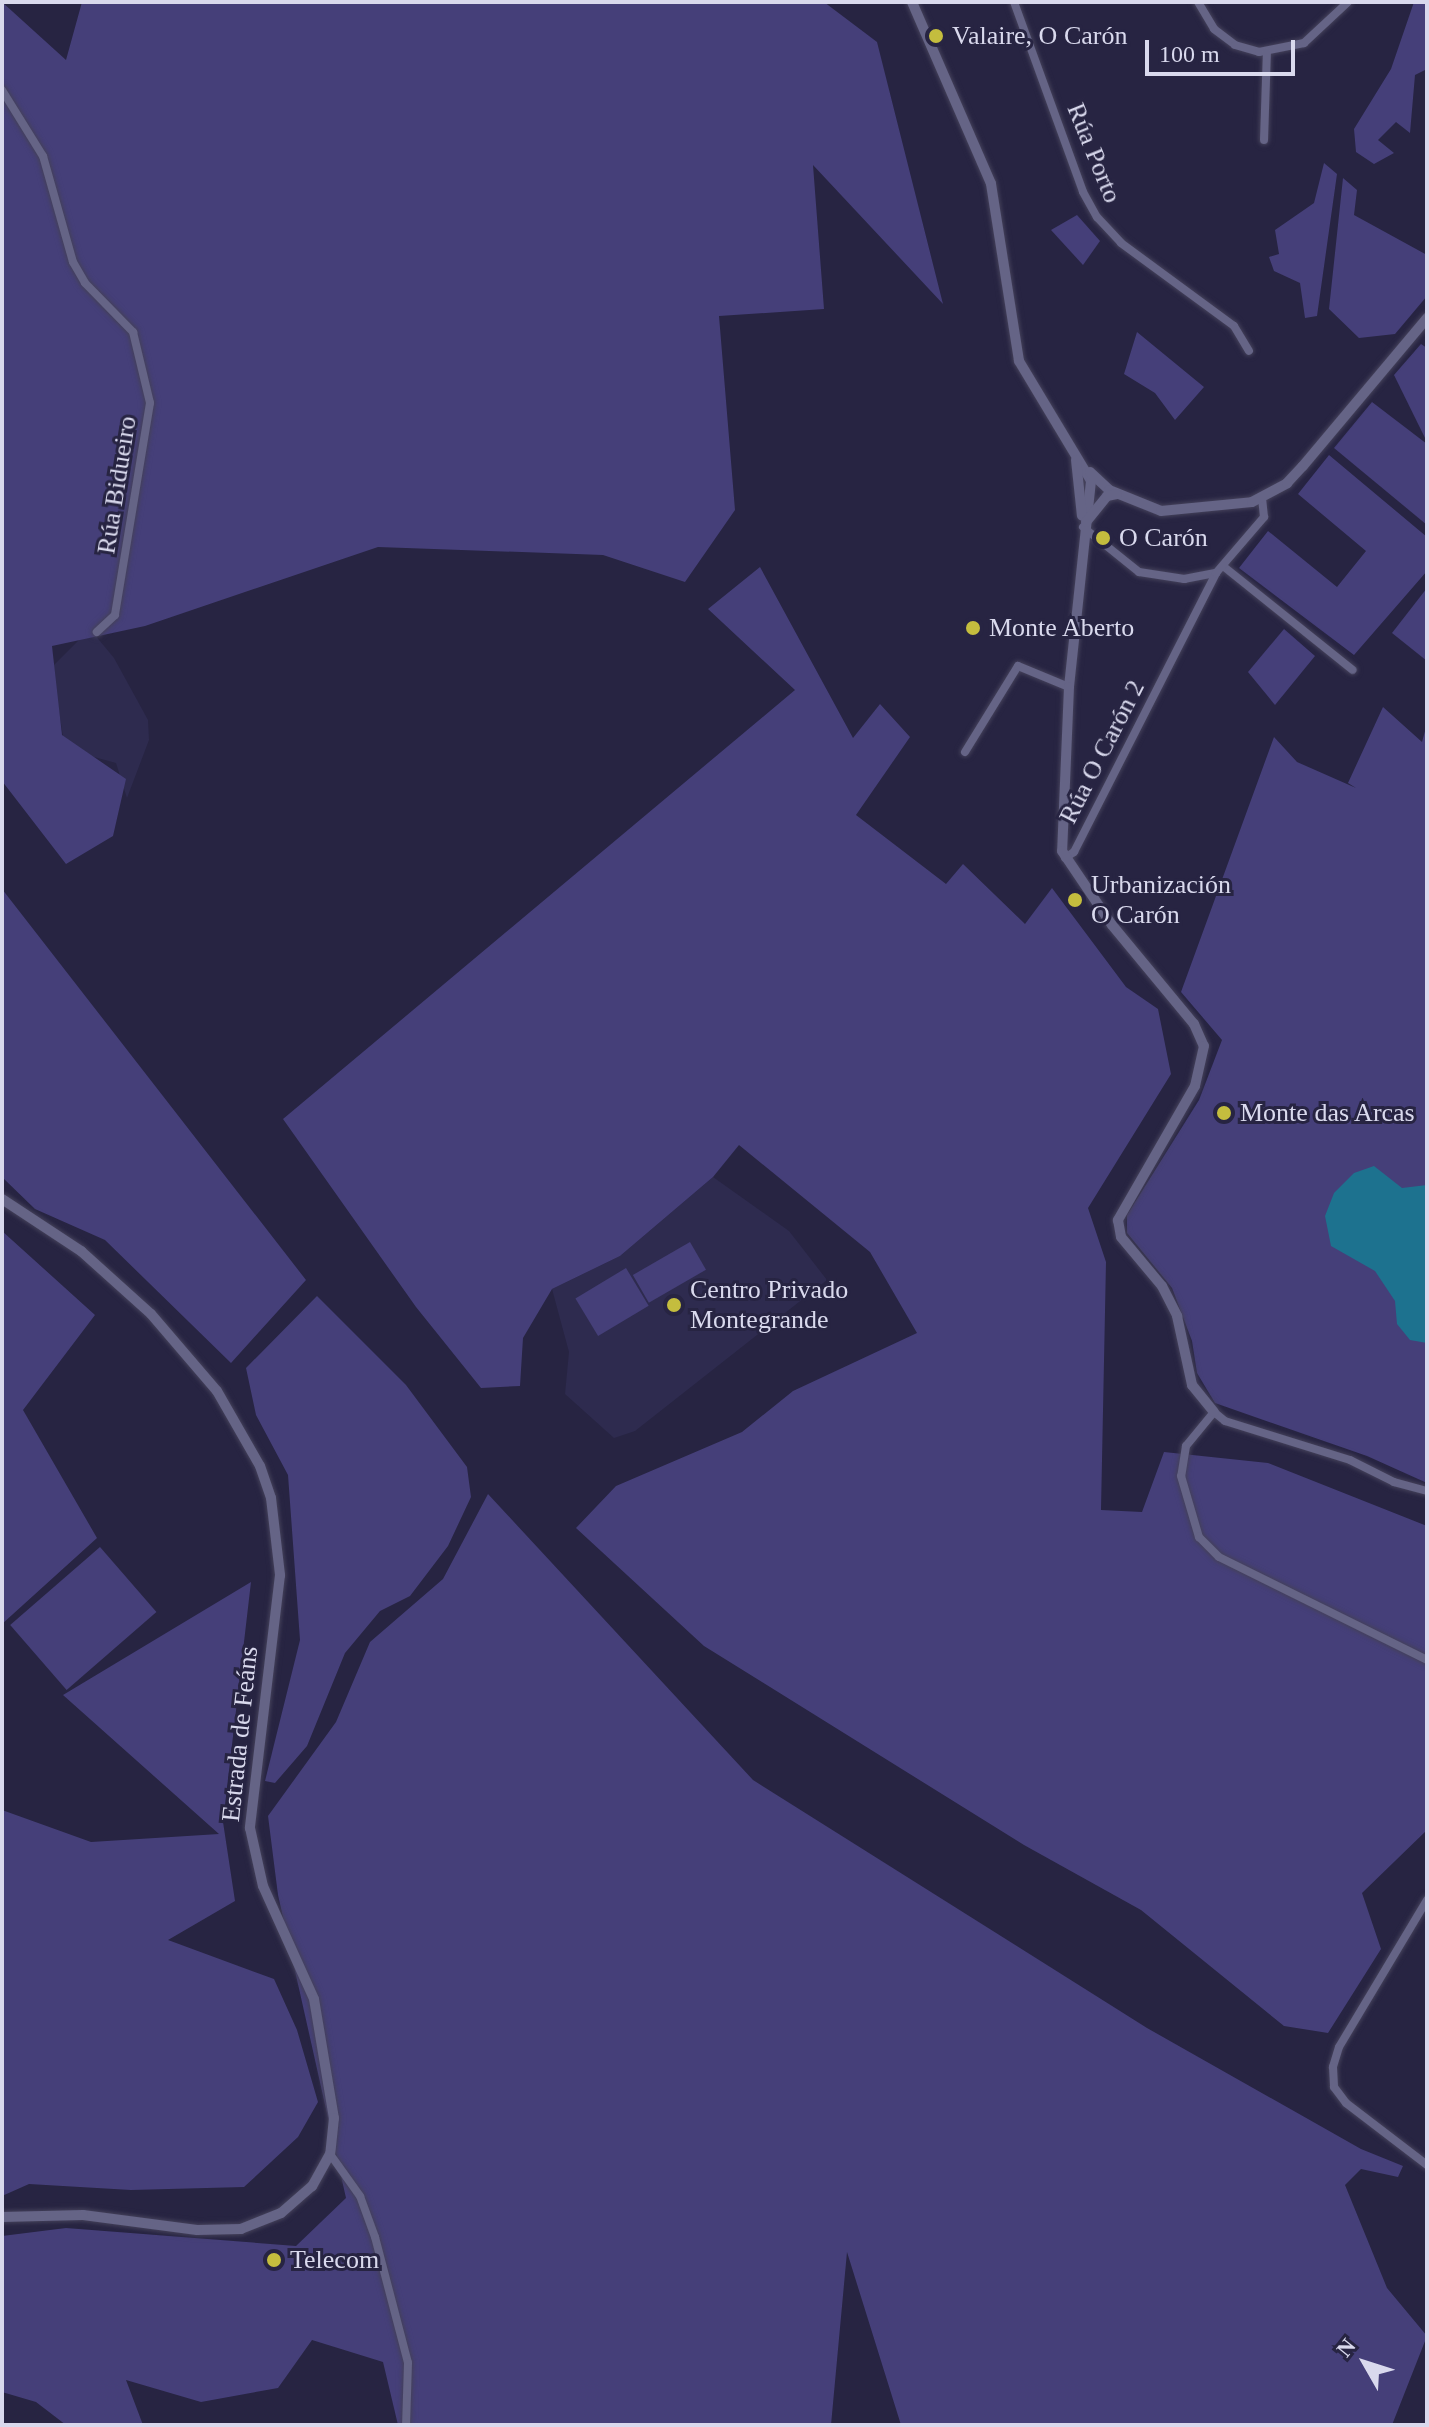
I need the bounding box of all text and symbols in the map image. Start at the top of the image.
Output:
place label: Valaire, O Carón [952,20,1127,52]
scale bar [1149,24,1299,74]
marker: Valaire, O Carón [927,27,945,45]
text: 100 m [1159,41,1220,67]
street label: Rúa Porto [1060,99,1128,207]
street label: Rúa Bidueiro [91,414,143,556]
place label: O Carón [1119,522,1208,554]
marker: O Carón [1094,529,1112,547]
place label: Monte Aberto [989,612,1136,644]
marker: Monte Aberto [964,619,982,637]
street label: Rúa O Carón 2 [1053,675,1151,829]
place label: Urbanización O Carón [1091,869,1231,930]
marker: Urbanización O Carón [1066,891,1084,909]
place label: Monte das Arcas [1240,1097,1416,1129]
marker: Monte das Arcas [1215,1104,1233,1122]
place label: Centro Privado Montegrande [690,1274,848,1336]
marker: Centro Privado Montegrande [665,1296,683,1314]
street label: Estrada de Feáns [215,1645,265,1823]
place label: Telecom [290,2244,379,2276]
marker: Telecom [265,2251,283,2269]
north arrow [1325,2323,1405,2403]
text: N [1331,2334,1361,2362]

